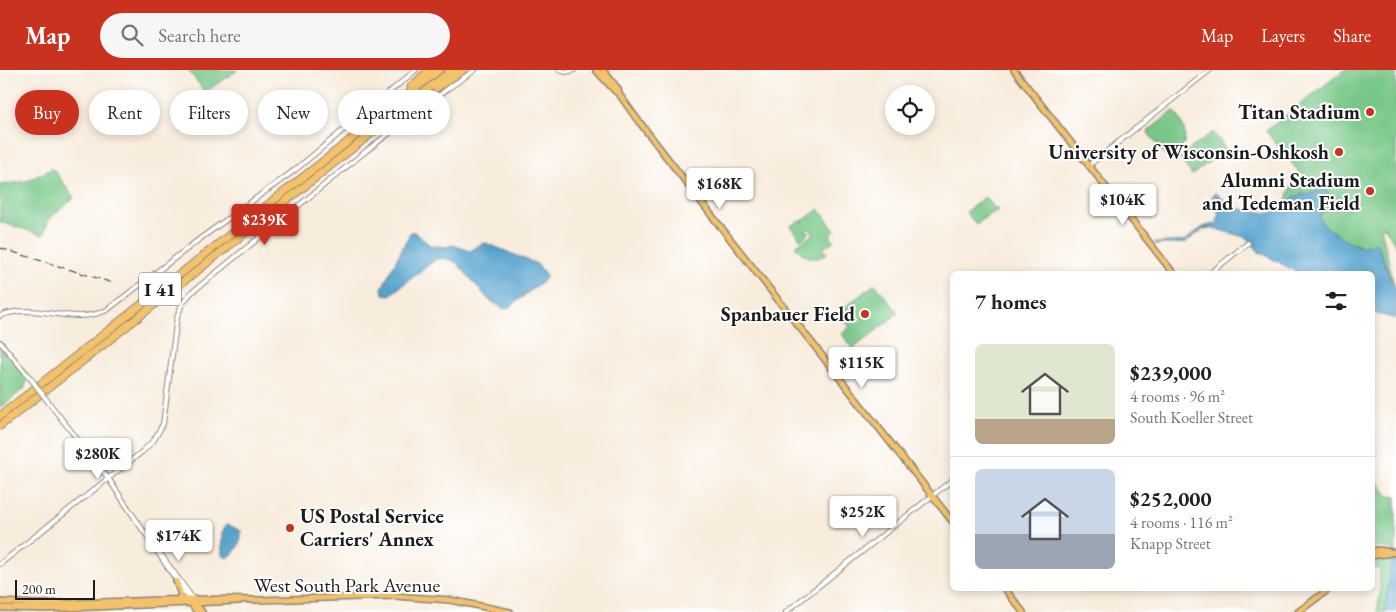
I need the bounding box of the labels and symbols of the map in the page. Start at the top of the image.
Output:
place label: Titan Stadium [1238,99,1360,125]
marker: Titan Stadium [1364,106,1376,118]
place label: University of Wisconsin-Oshkosh [1048,139,1329,165]
marker: University of Wisconsin-Oshkosh [1333,146,1345,158]
place label: Alumni Stadium and Tedeman Field [1202,167,1360,216]
pin: $168K [685,168,755,210]
pin: $104K [1088,184,1158,226]
marker: Alumni Stadium and Tedeman Field [1364,185,1376,197]
pin: $239K [230,204,300,246]
road number: I 41 [139,272,181,305]
place label: Spanbauer Field [721,301,855,327]
marker: Spanbauer Field [859,308,871,320]
pin: $115K [827,346,897,389]
pin: $280K [63,438,133,480]
pin: $252K [828,496,898,538]
place label: US Postal Service Carriers' Annex [300,503,444,552]
pin: $174K [144,520,214,562]
marker: US Postal Service Carriers' Annex [284,522,296,534]
street label: West South Park Avenue [254,572,441,598]
scale bar [15,577,95,600]

